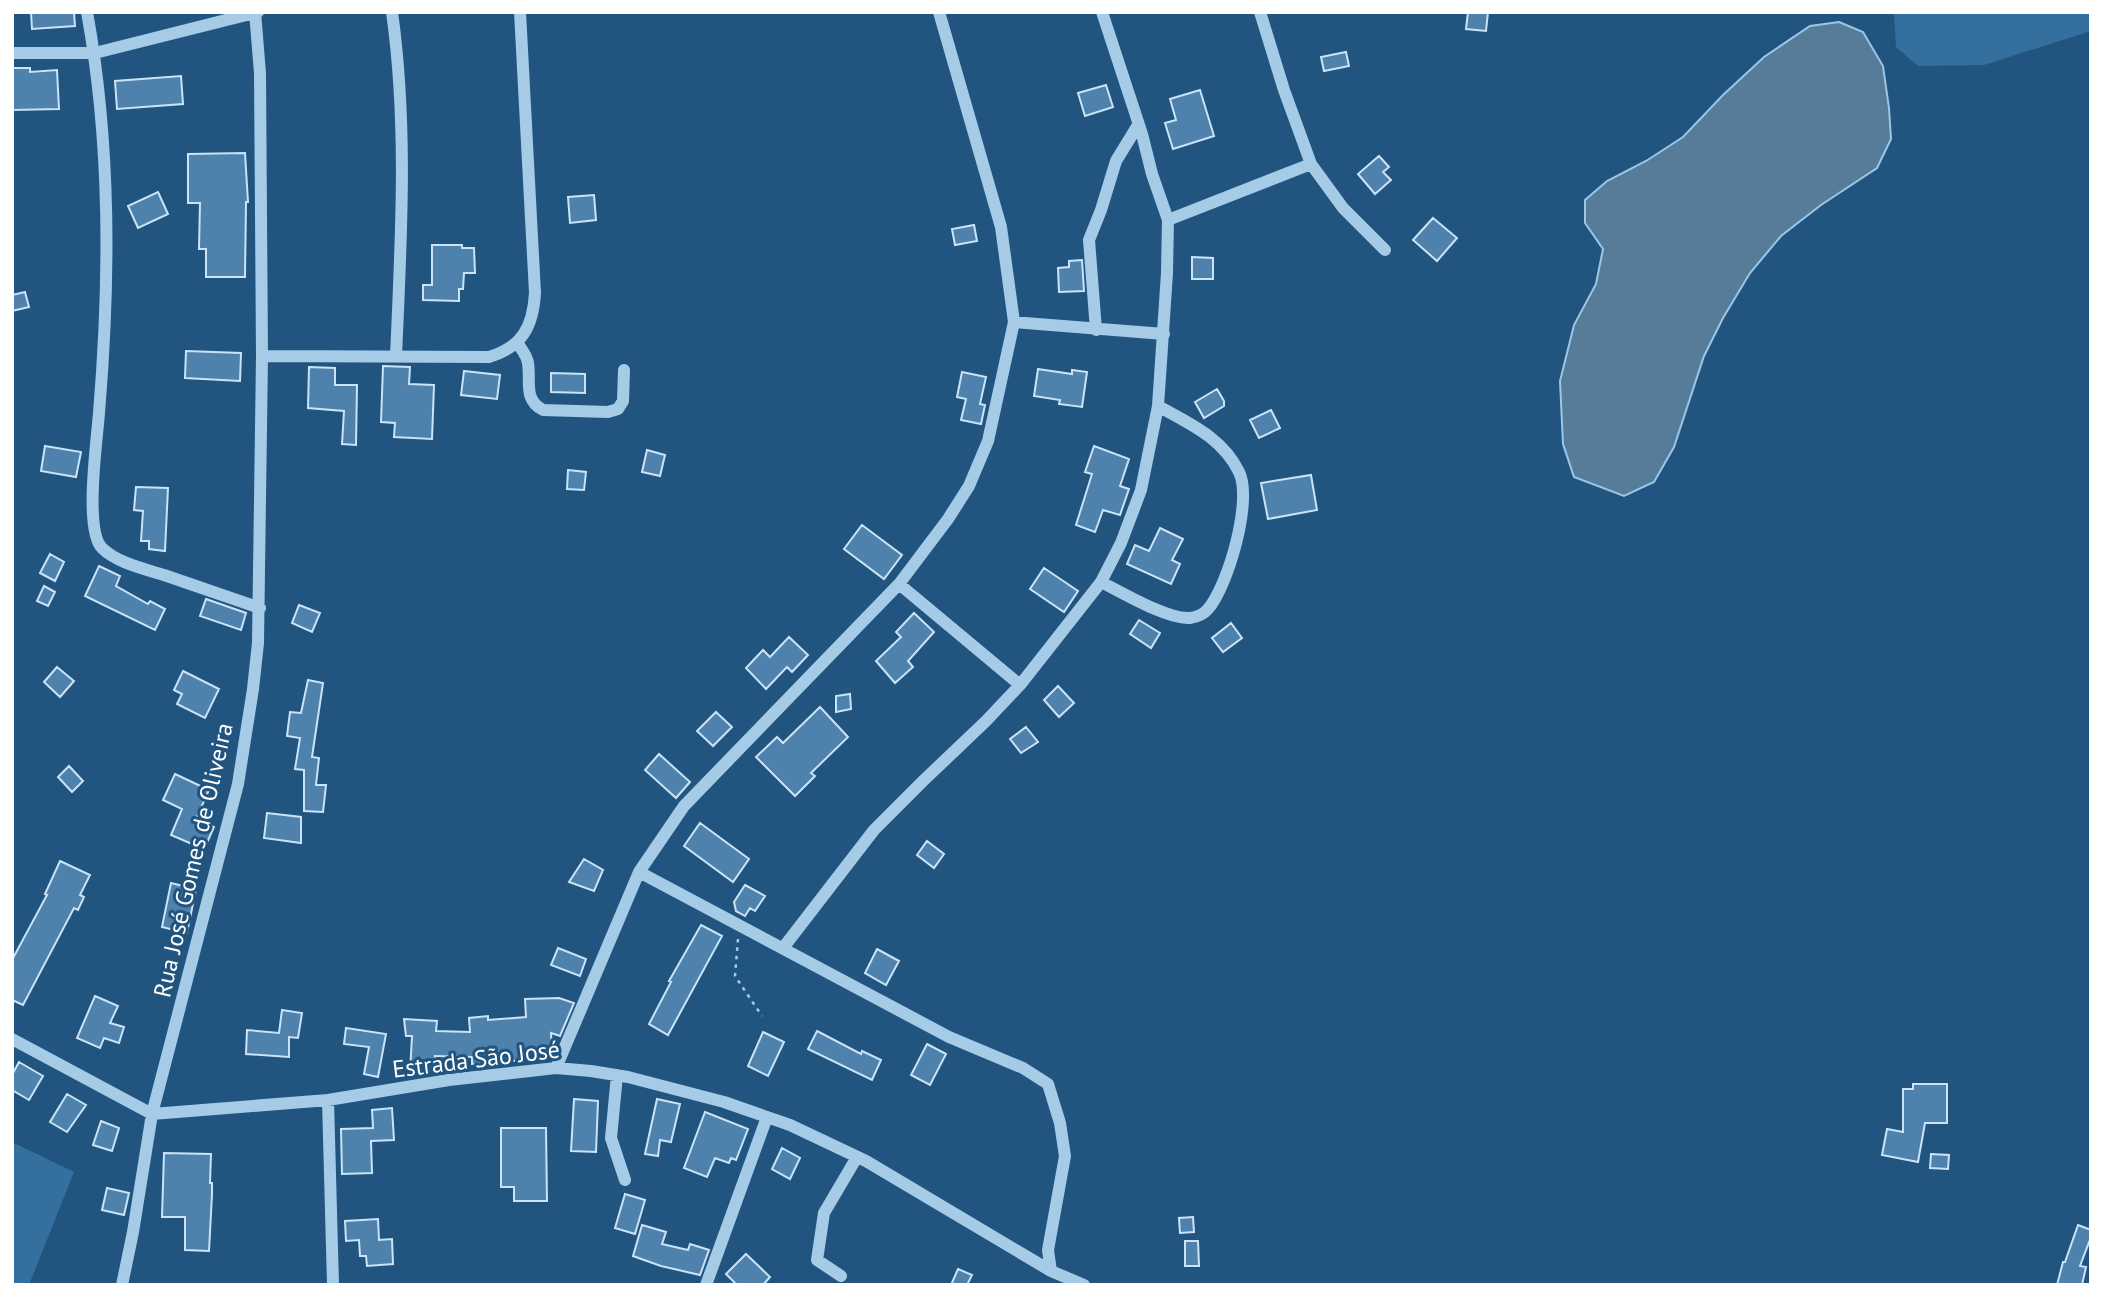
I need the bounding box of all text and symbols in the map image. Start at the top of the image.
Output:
street label: Rua José Gomes de Oliveira [146,720,240,1000]
street label: Estrada São José [391,1033,561,1085]

